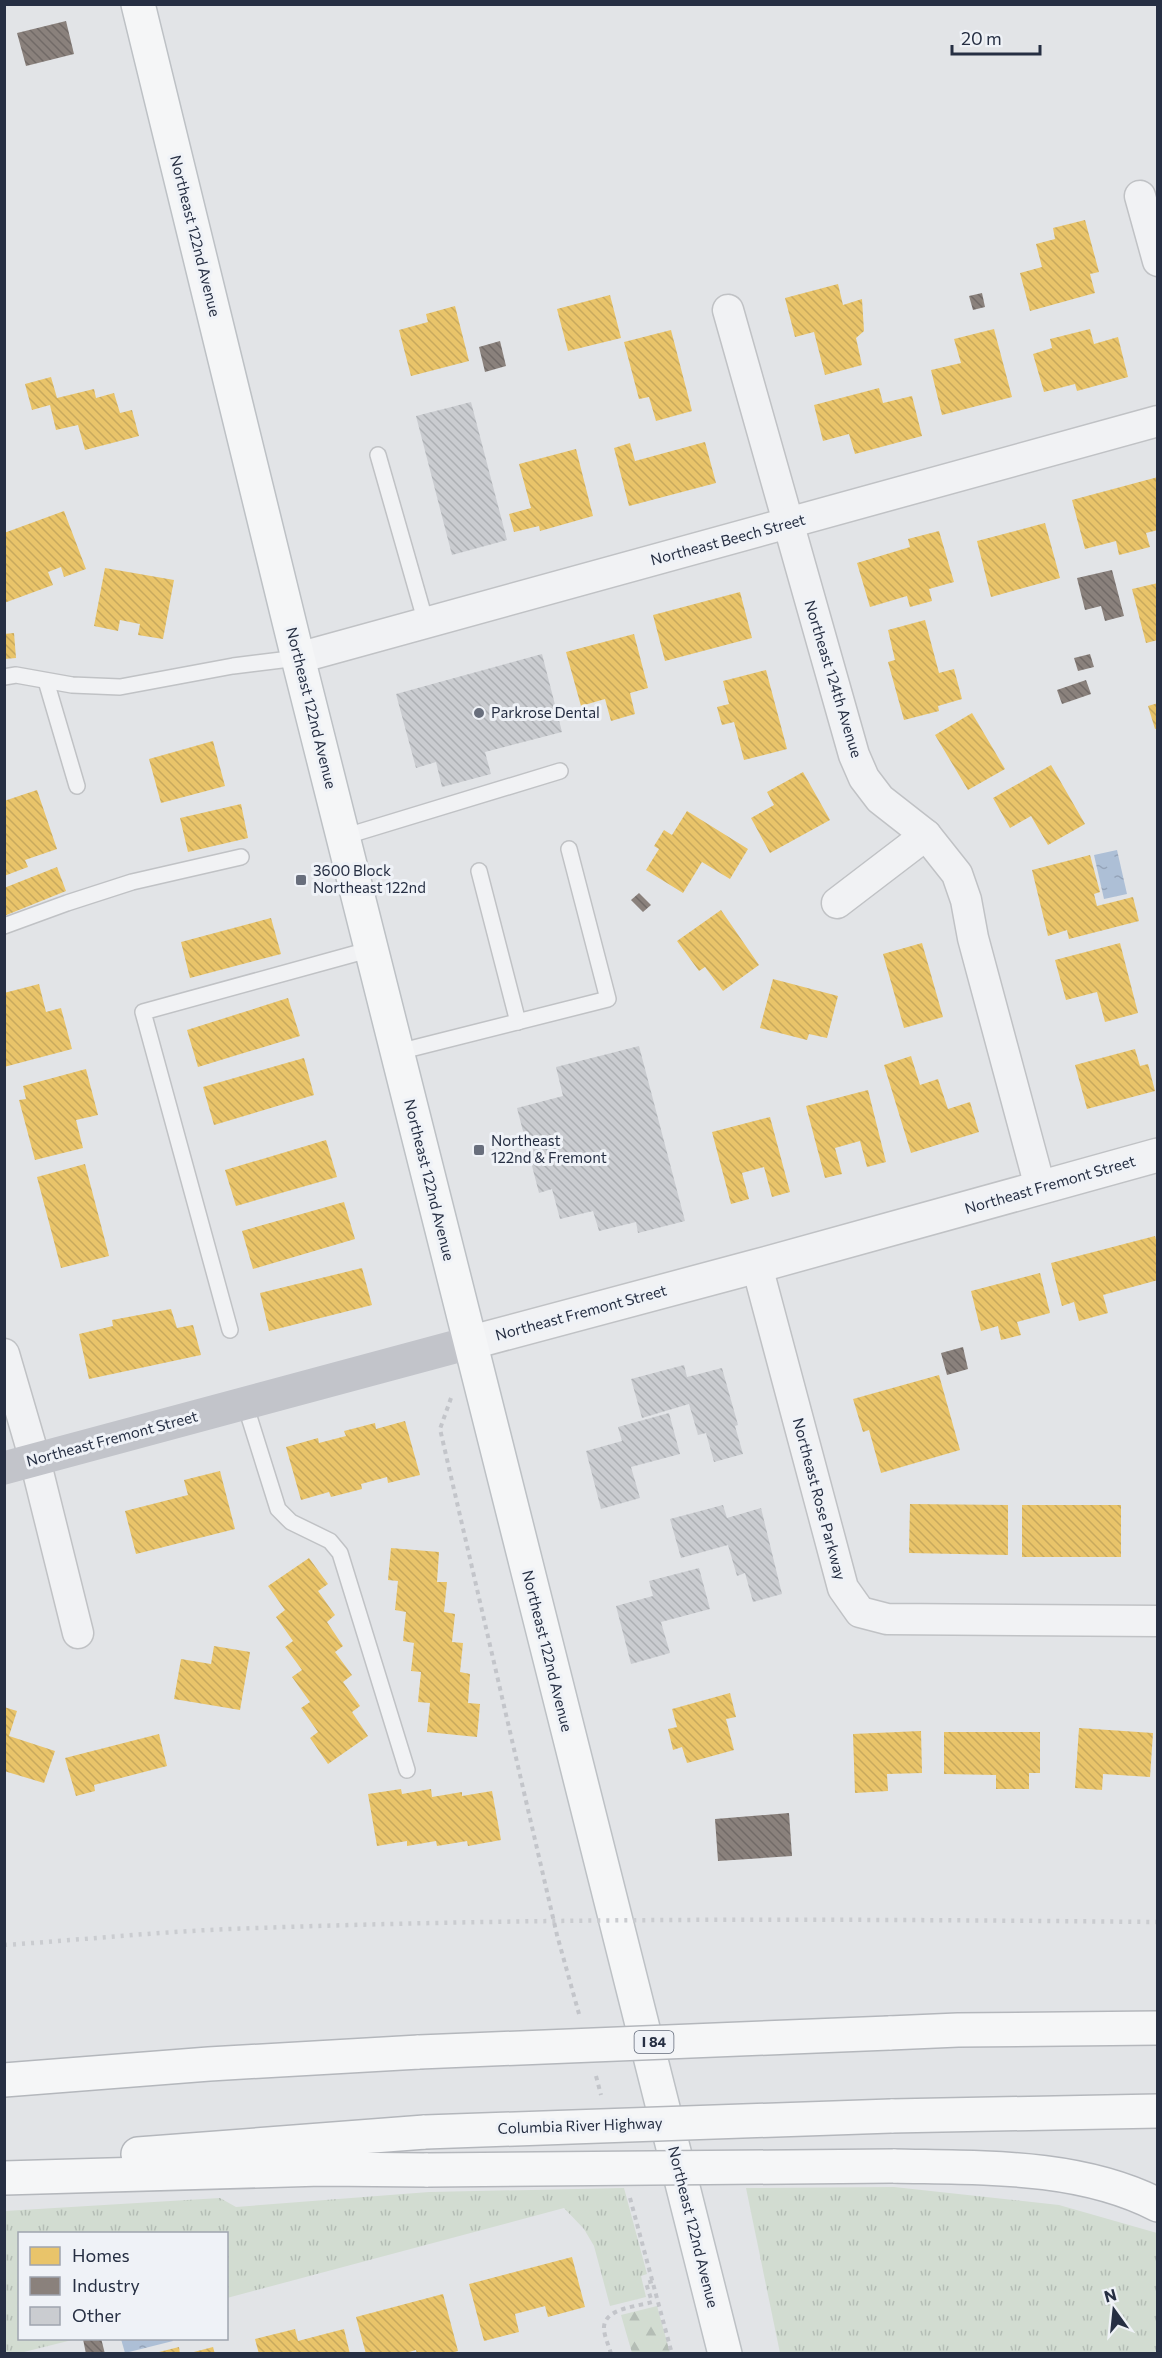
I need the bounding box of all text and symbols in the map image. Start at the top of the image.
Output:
scale bar [952,18,1040,56]
text: 20 m [961,27,1002,49]
street label: Northeast 122nd Avenue [167,153,225,318]
street label: Northeast Beech Street [648,510,807,568]
street label: Northeast 124th Avenue [801,598,867,760]
street label: Northeast 122nd Avenue [283,625,341,790]
place label: Parkrose Dental [491,703,600,721]
marker: Parkrose Dental [472,706,486,720]
place label: 3600 Block Northeast 122nd [313,861,426,896]
marker: 3600 Block Northeast 122nd [294,873,308,887]
street label: Northeast 122nd Avenue [401,1097,459,1262]
place label: Northeast 122nd & Fremont [491,1131,607,1166]
marker: Northeast 122nd & Fremont [472,1143,486,1157]
street label: Northeast Fremont Street [962,1151,1137,1217]
street label: Northeast Fremont Street [493,1280,668,1344]
street label: Northeast Fremont Street [24,1406,199,1470]
street label: Northeast Rose Parkway [790,1416,850,1582]
street label: Northeast 122nd Avenue [519,1568,577,1733]
road number: I 84 [634,2031,674,2053]
street label: Columbia River Highway [497,2113,663,2137]
street label: Northeast 122nd Avenue [665,2144,723,2309]
legend [18,2232,228,2340]
text: Homes [72,2244,130,2266]
text: Industry [72,2274,140,2296]
north arrow [1084,2280,1144,2340]
text: N [1102,2284,1118,2306]
text: Other [72,2304,121,2326]

